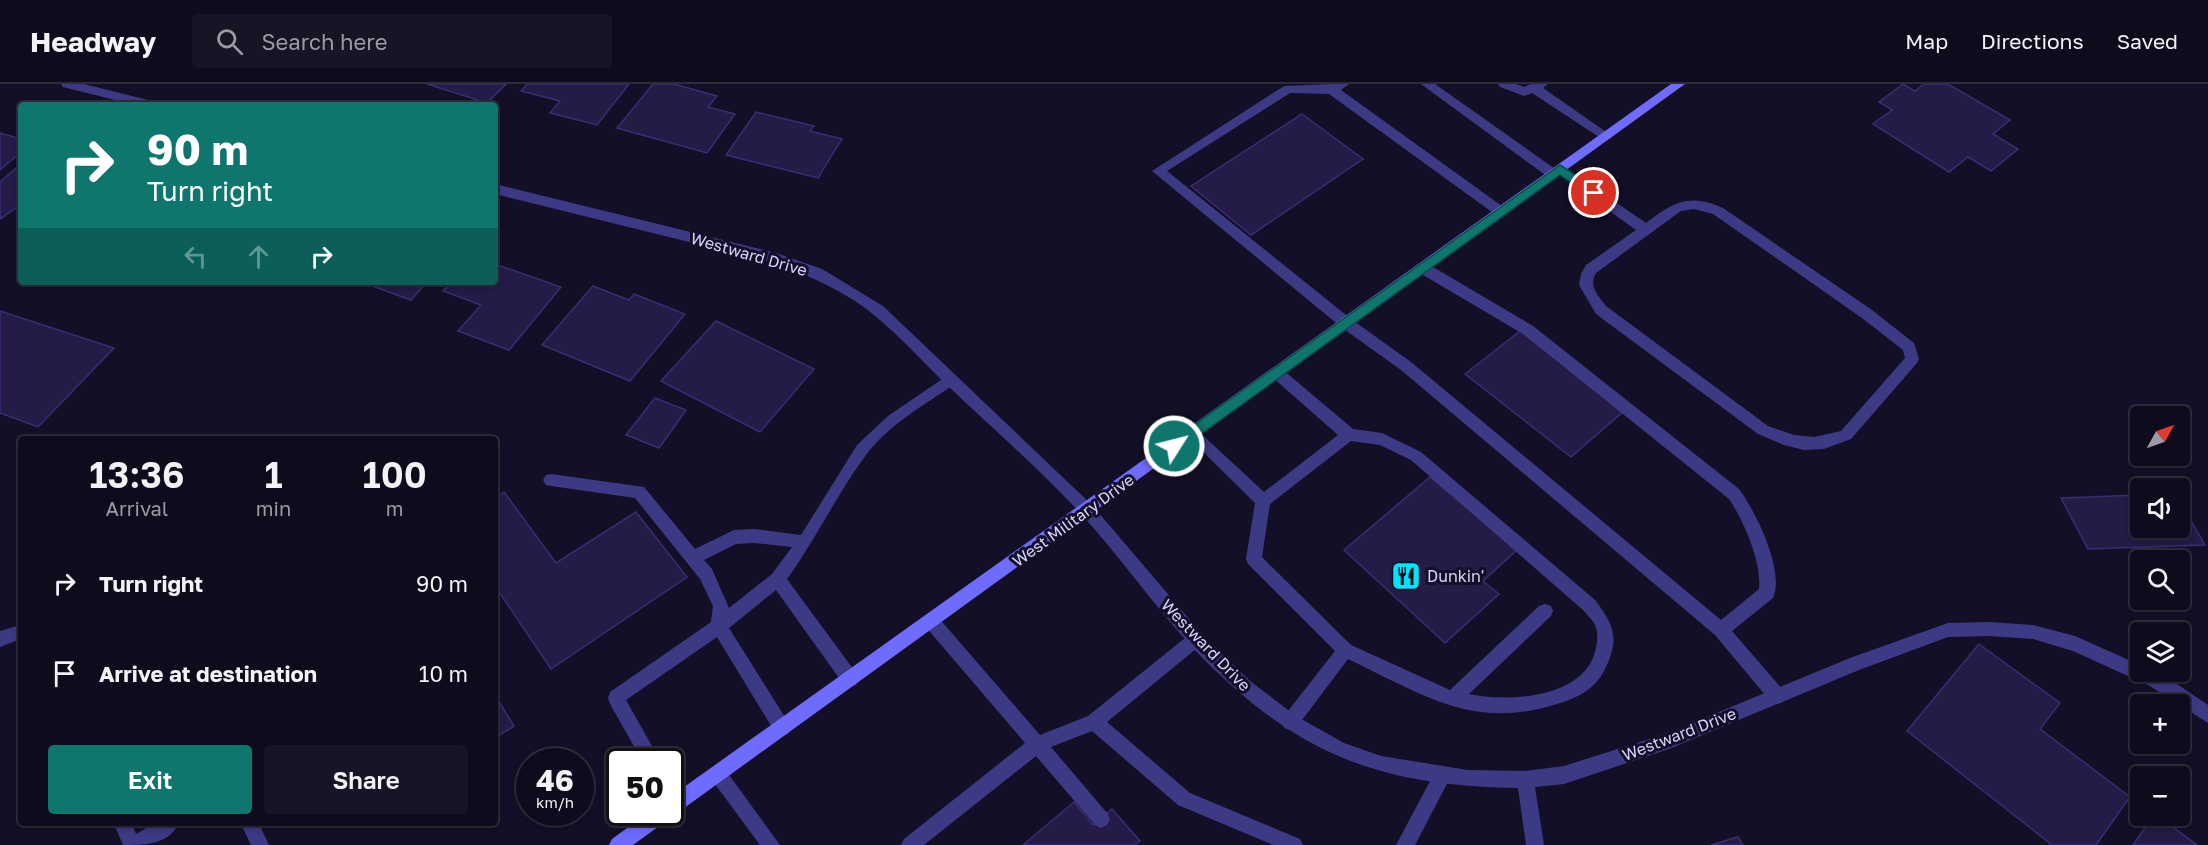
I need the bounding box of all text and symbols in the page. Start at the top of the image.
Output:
search box [192,14,612,68]
text: Headway [30,25,156,58]
icon: search [213,25,246,58]
text: Search here [261,28,387,55]
text: Map [1905,28,1948,54]
text: Directions [1981,28,2084,54]
text: Saved [2117,28,2178,54]
text: 90 m [147,124,248,174]
icon: right [48,126,126,204]
pin [1568,167,1619,218]
text: Turn right [147,175,273,207]
icon: arrive [1577,176,1610,209]
street label: Westward Drive [688,228,810,280]
icon: left [179,240,212,273]
icon: ahead [242,240,275,273]
icon: right [305,240,338,273]
north arrow [2130,406,2190,466]
map controls [2130,406,2190,826]
position arrow [1142,414,1206,478]
text: 13:36 [89,453,185,496]
text: 1 [264,453,283,496]
text: 100 [363,453,427,496]
street label: West Military Drive [1008,469,1138,571]
button: sound [2130,478,2190,538]
text: Arrival [106,496,168,520]
text: min [256,496,291,520]
text: m [386,496,403,520]
button: search [2130,550,2190,610]
restaurant icon: Dunkin' [1390,560,1422,592]
place label: Dunkin' [1427,566,1484,586]
icon: right [48,567,81,600]
text: Turn right [99,570,203,597]
text: 90 m [416,570,468,597]
street label: Westward Drive [1157,595,1255,695]
button: layers [2130,622,2190,682]
icon: arrive [48,657,81,690]
text: Arrive at destination [99,660,317,687]
text: 10 m [419,660,468,687]
button: + [2130,694,2190,754]
street label: Westward Drive [1619,703,1739,765]
button: Exit [48,745,252,814]
button: Share [264,745,468,814]
speed limit sign: 50 [606,748,684,826]
text: 46 [536,762,574,798]
button: − [2130,766,2190,826]
text: km/h [536,793,574,811]

